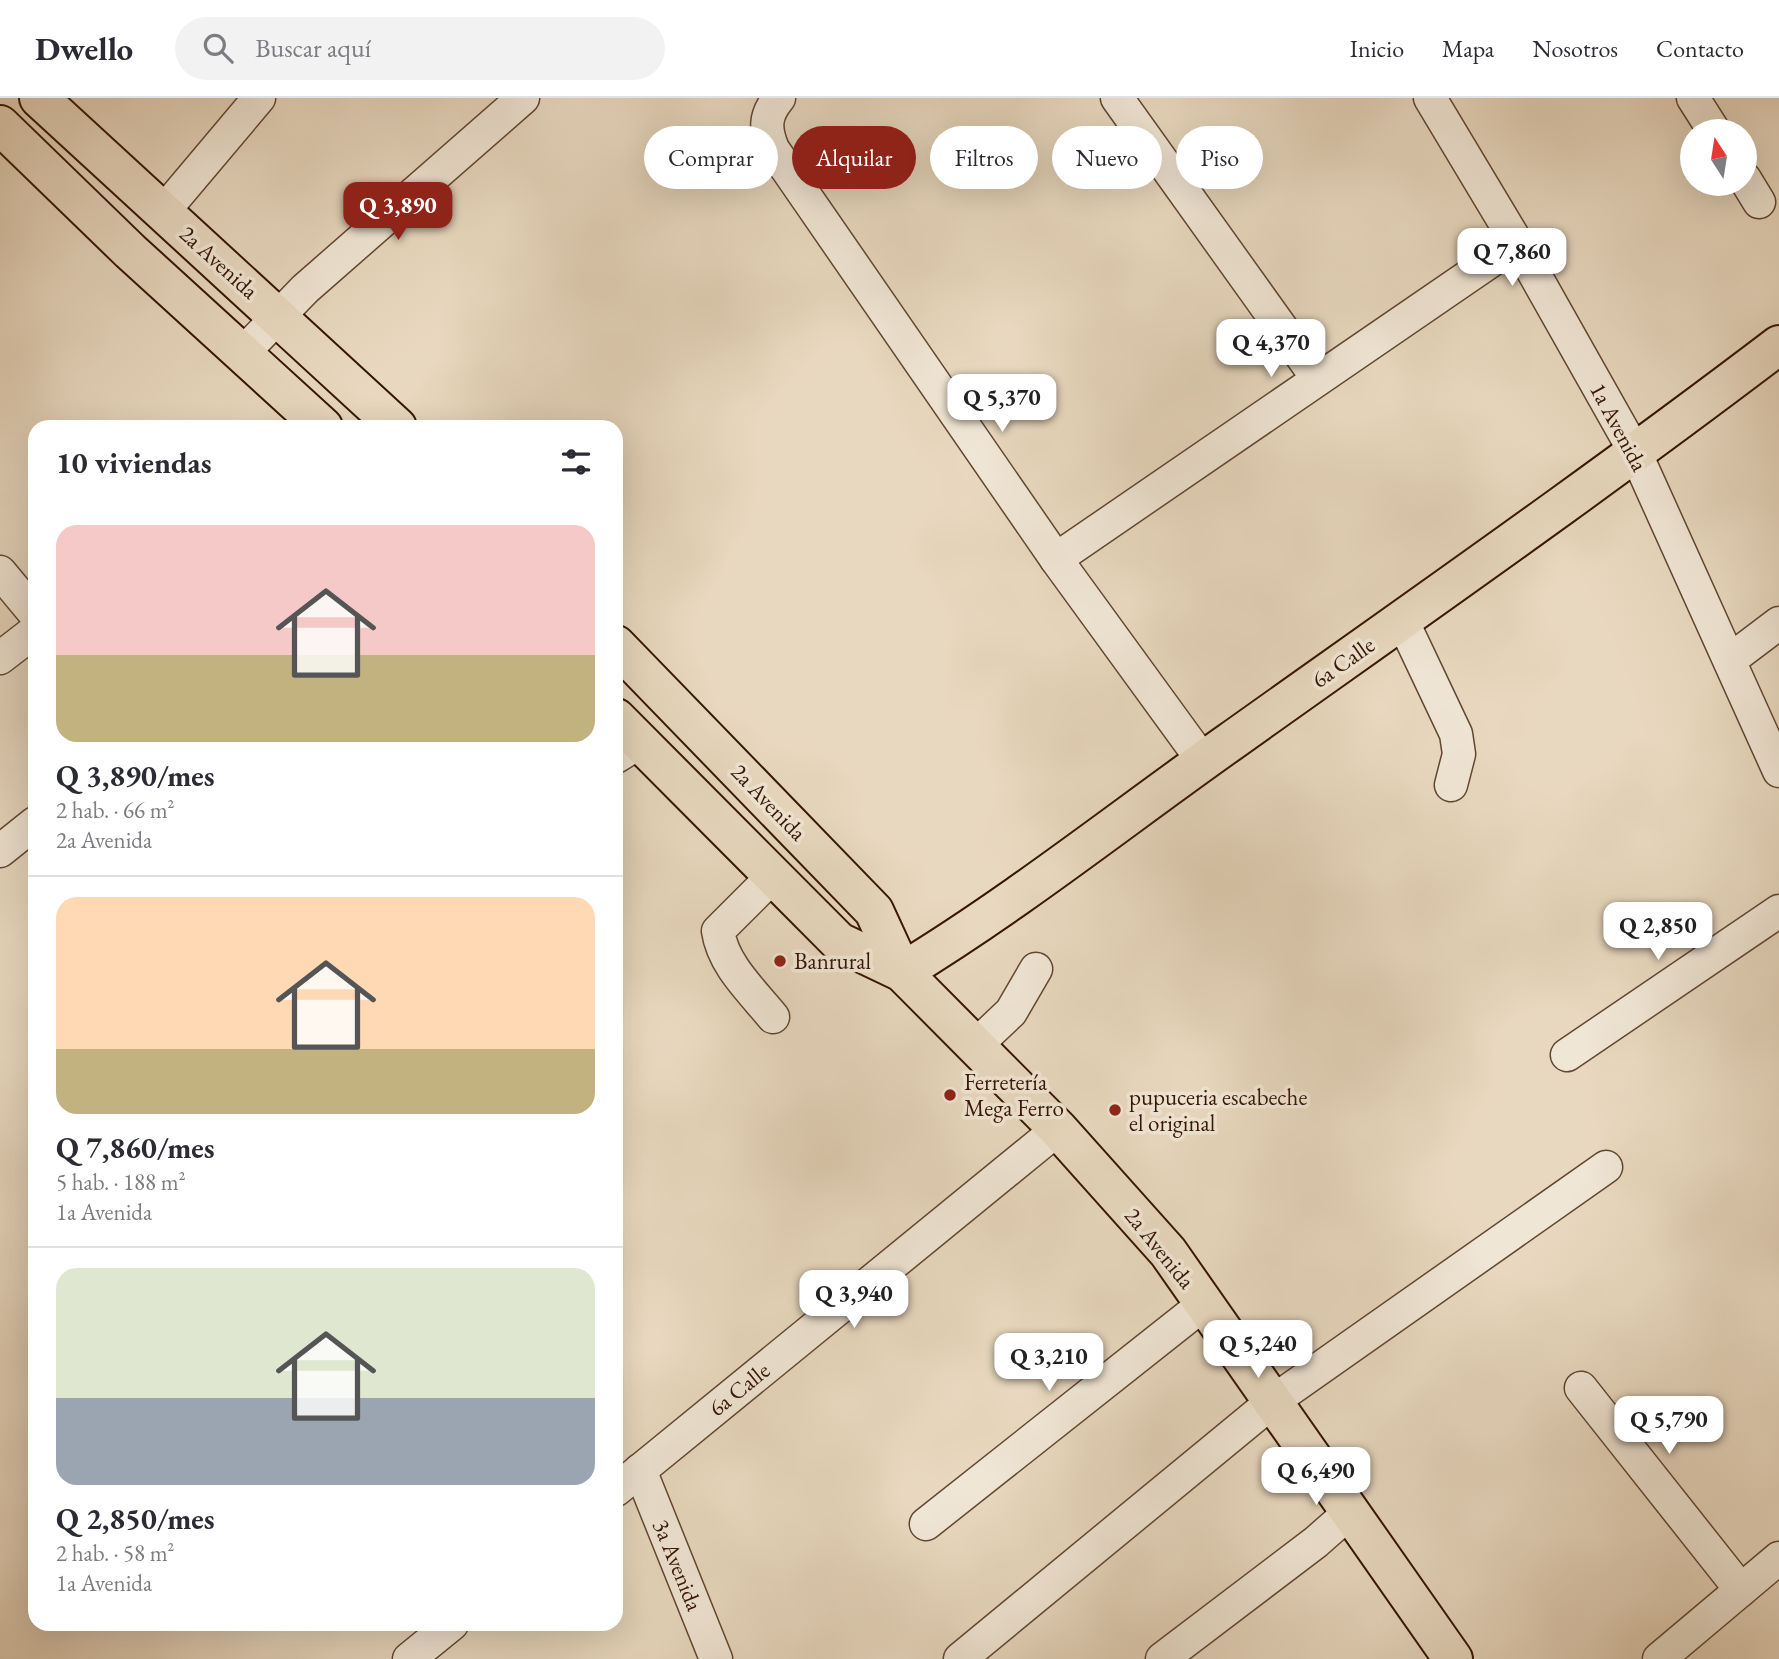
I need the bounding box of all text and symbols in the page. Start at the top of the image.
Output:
search box [175,17,665,80]
text: Dwello [35,27,133,70]
icon: search [199,29,237,67]
text: Buscar aquí [255,31,371,65]
text: Inicio [1350,33,1404,64]
text: Mapa [1442,33,1494,64]
text: Nosotros [1532,33,1618,64]
text: Contacto [1656,33,1744,64]
north arrow [1680,119,1757,196]
map controls [1680,119,1757,196]
chip: Comprar [644,126,778,189]
chip: Alquilar [792,126,916,189]
chip: Filtros [930,126,1038,189]
chip: Nuevo [1052,126,1162,189]
chip: Piso [1176,126,1263,189]
pin: Q 3,890 [333,183,463,242]
text: Q 3,890 [359,190,437,220]
street label: 2a Avenida [173,219,265,306]
pin: Q 7,860 [1447,228,1577,288]
text: Q 7,860 [1473,236,1551,266]
pin: Q 4,370 [1206,320,1336,379]
text: Q 4,370 [1232,327,1310,357]
pin: Q 5,370 [937,374,1067,434]
street label: 1a Avenida [1583,377,1655,477]
text: Q 5,370 [963,382,1041,412]
text: 10 viviendas [56,443,212,482]
icon: filters [557,443,595,481]
icon: home [263,570,389,696]
street label: 6a Calle [1306,630,1380,694]
text: Q 3,890/mes [56,756,215,795]
street label: 2a Avenida [725,757,814,848]
text: 2 hab. · 66 m² [56,795,175,825]
text: 2a Avenida [56,825,152,855]
pin: Q 2,850 [1593,902,1723,962]
text: Q 2,850 [1619,910,1697,940]
icon: home [263,942,389,1068]
place label: Banrural [794,946,871,976]
marker: Banrural [772,953,788,969]
place label: Ferretería Mega Ferro [964,1067,1064,1123]
place label: pupuceria escabeche el original [1129,1082,1307,1138]
marker: Ferretería Mega Ferro [942,1087,958,1103]
marker: pupuceria escabeche el original [1107,1102,1123,1118]
text: Q 7,860/mes [56,1128,215,1167]
text: 5 hab. · 188 m² [56,1167,186,1197]
text: 1a Avenida [56,1197,152,1227]
street label: 2a Avenida [1118,1201,1202,1295]
pin: Q 3,940 [789,1270,919,1330]
text: Q 3,940 [815,1278,893,1308]
icon: home [263,1313,389,1439]
pin: Q 5,240 [1193,1320,1323,1380]
text: Q 5,240 [1219,1328,1297,1358]
pin: Q 3,210 [984,1334,1114,1393]
text: Q 3,210 [1010,1341,1088,1371]
street label: 6a Calle [702,1355,776,1423]
pin: Q 5,790 [1604,1396,1734,1456]
text: Q 5,790 [1630,1404,1708,1434]
pin: Q 6,490 [1251,1448,1381,1507]
text: Q 6,490 [1277,1455,1355,1485]
text: Q 2,850/mes [56,1499,215,1538]
street label: 3a Avenida [646,1515,710,1616]
text: 2 hab. · 58 m² [56,1538,175,1568]
text: 1a Avenida [56,1568,152,1598]

